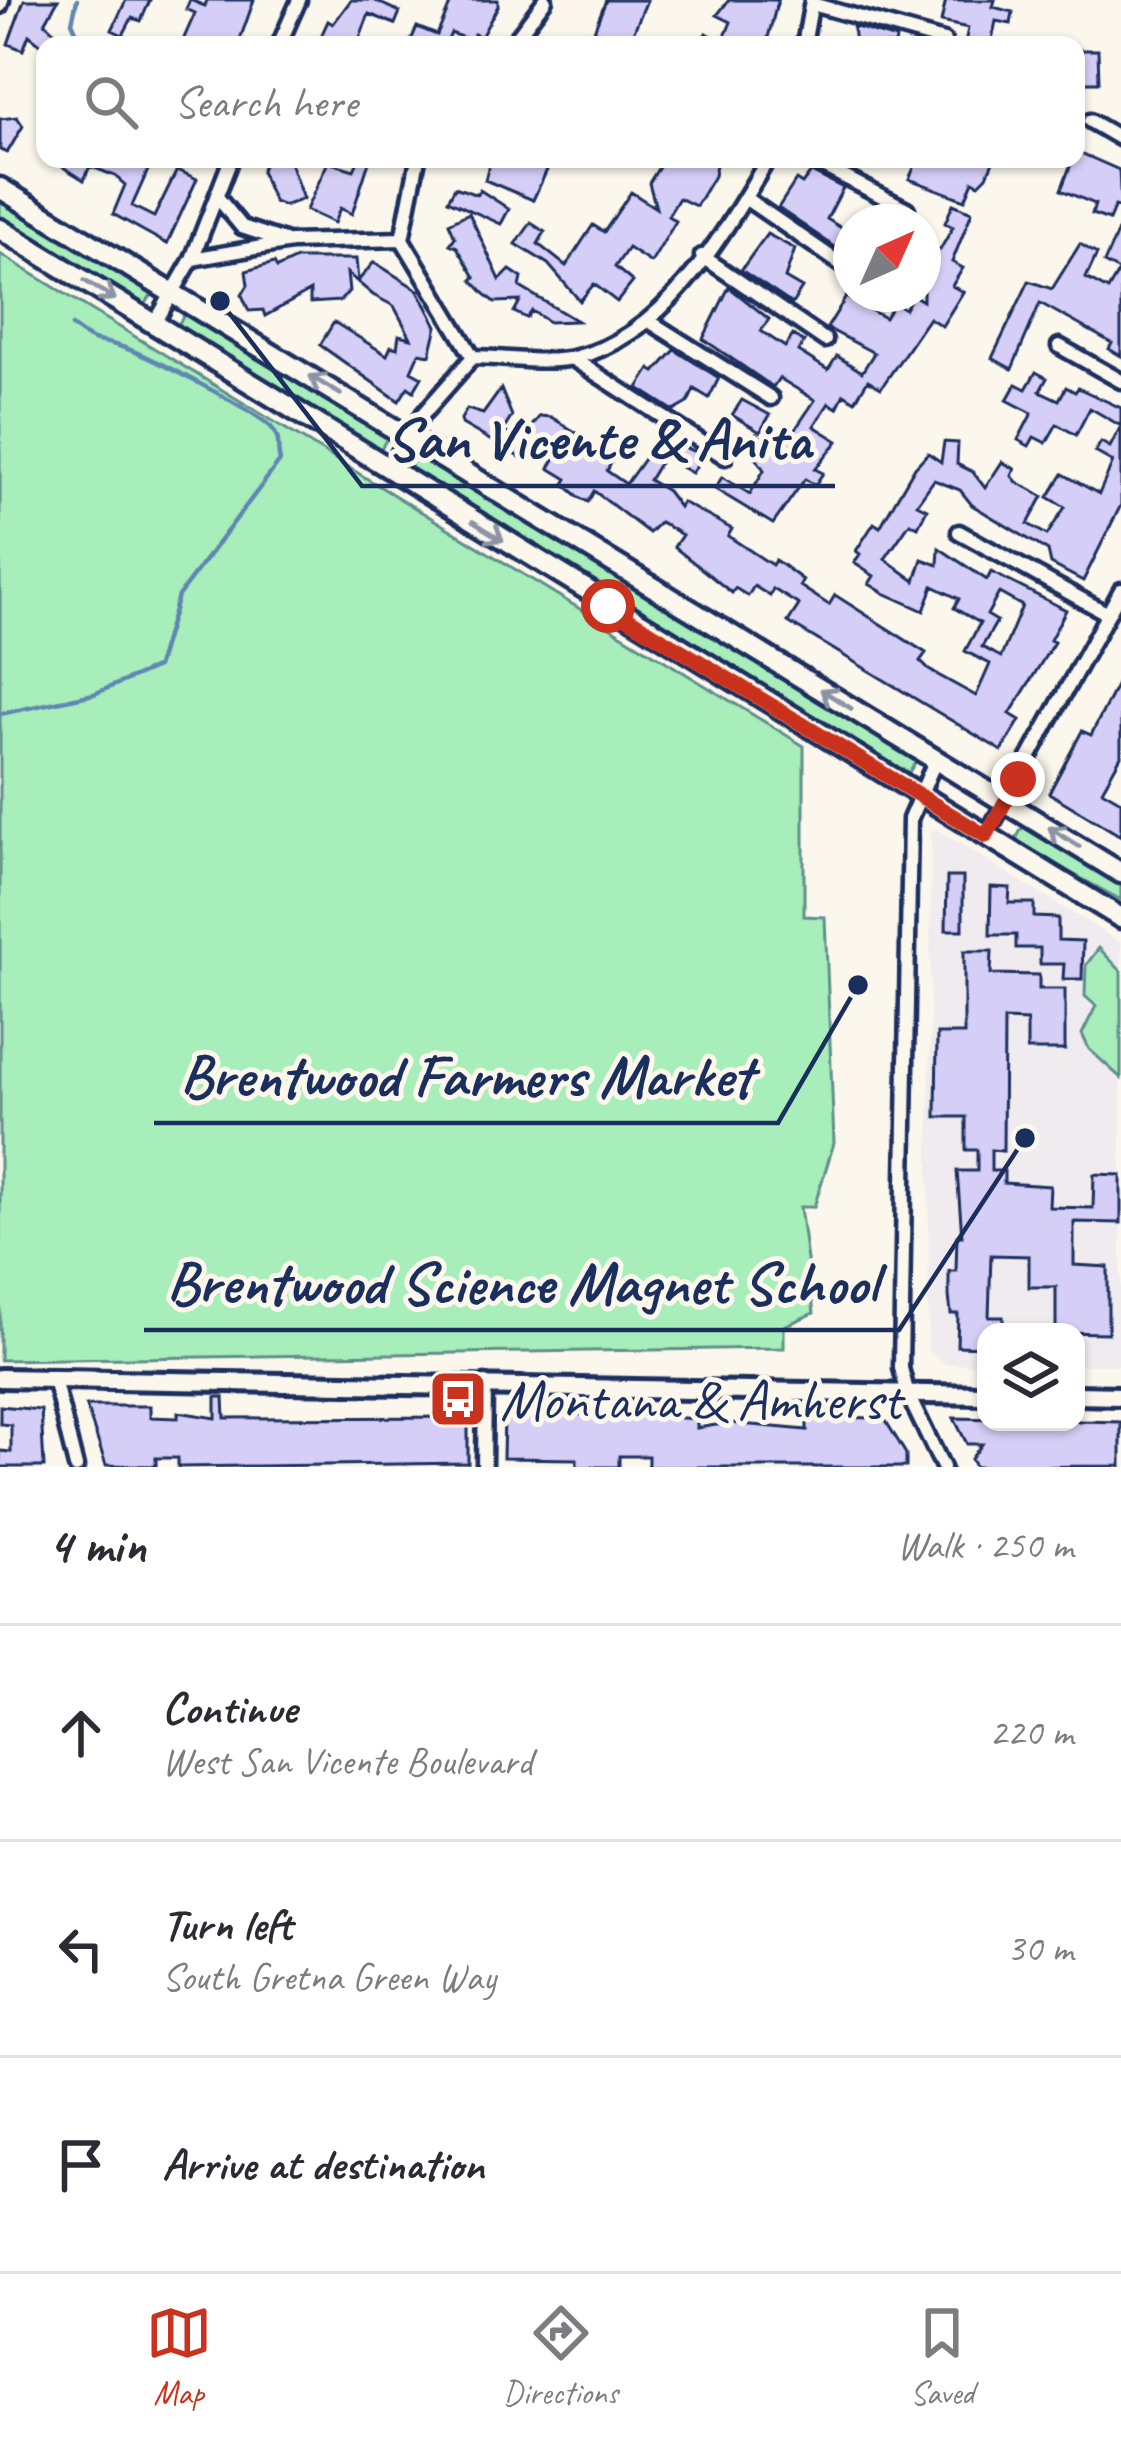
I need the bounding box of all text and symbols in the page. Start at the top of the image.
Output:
search box [36,36,1085,168]
icon: search [78,69,144,135]
text: Search here [174,74,357,131]
north arrow [833,204,941,312]
one-way arrow [82,278,116,302]
one-way arrow [309,373,343,397]
callout: San Vicente & Anita [362,390,835,486]
text: San Vicente & Anita [386,401,815,477]
one-way arrow [470,518,504,543]
route start [581,579,635,633]
one-way arrow [820,687,854,711]
route end [991,752,1045,806]
one-way arrow [1047,825,1081,850]
callout: Brentwood Farmers Market [154,1027,778,1123]
text: Brentwood Farmers Market [180,1038,761,1114]
callout: Brentwood Science Magnet School [144,1234,899,1330]
text: Brentwood Science Magnet School [166,1245,888,1321]
map controls [977,1323,1085,1431]
button: layers [977,1323,1085,1431]
place label: Montana & Amherst [500,1364,906,1436]
bus stop icon: Montana & Amherst [427,1368,489,1430]
text: 4 min [48,1513,146,1577]
text: Walk · 250 m [897,1521,1073,1570]
text: Continue [162,1680,296,1737]
icon: ahead [48,1700,114,1766]
text: 220 m [989,1708,1073,1757]
text: West San Vicente Boulevard [162,1737,532,1786]
text: Turn left [162,1896,292,1953]
icon: left [48,1916,114,1982]
text: 30 m [1007,1924,1073,1973]
text: South Gretna Green Way [162,1953,496,2002]
icon: arrive [48,2132,114,2198]
text: Arrive at destination [162,2136,484,2193]
tab: Map [146,2300,212,2414]
tab: Directions [503,2300,618,2414]
tab: Saved [909,2300,975,2414]

